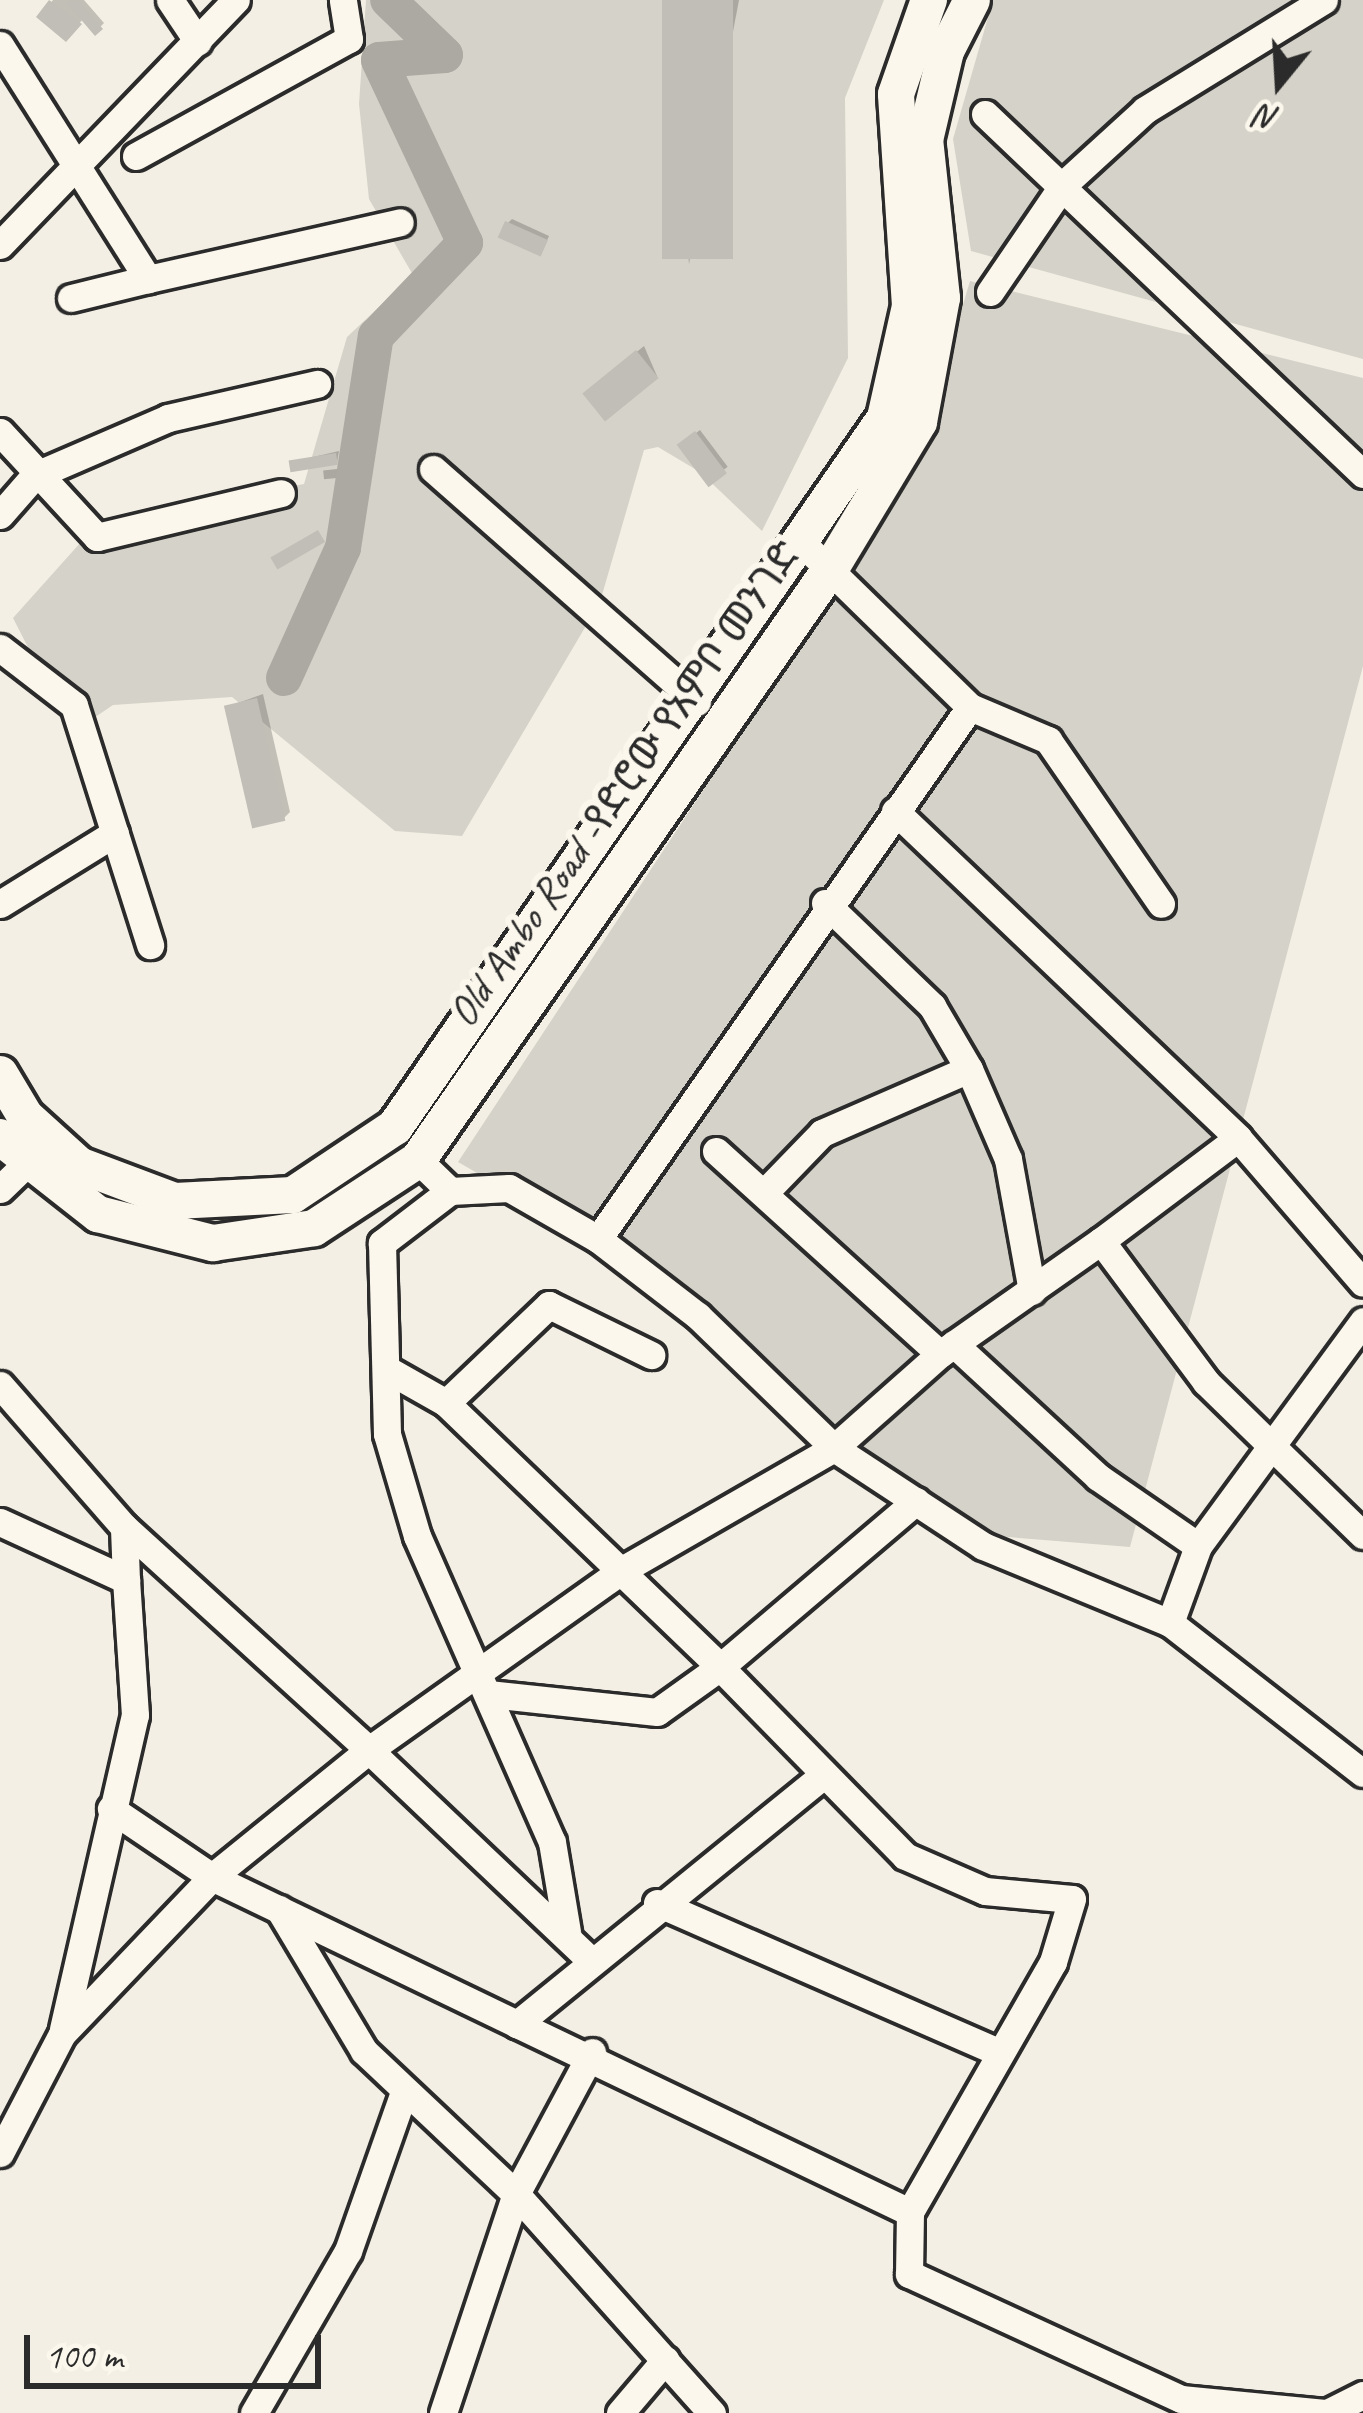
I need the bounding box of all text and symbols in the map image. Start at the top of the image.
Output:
north arrow [1219,24,1339,144]
text: N [1252,95,1284,141]
street label: Old Ambo Road -የድሮው የአምቦ መንገድ [438,532,812,1036]
scale bar [30,2311,327,2385]
text: 100 m [45,2333,122,2379]

